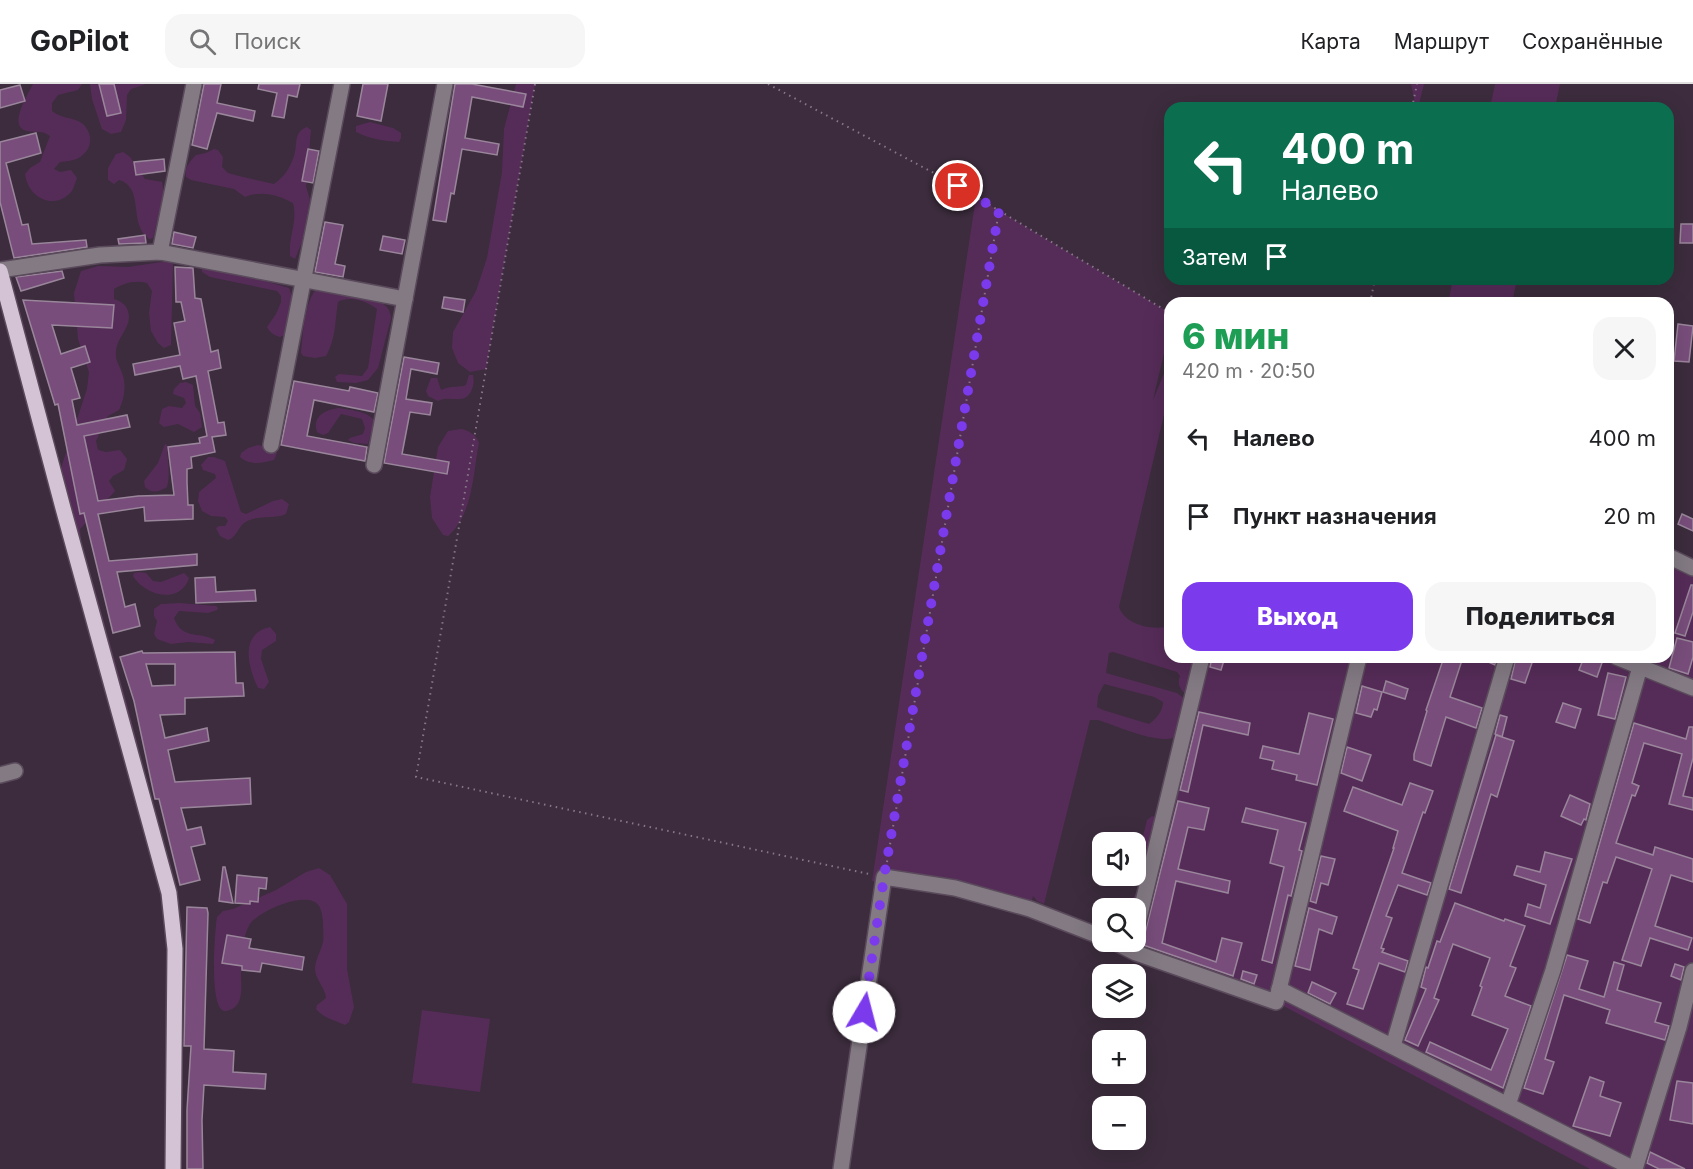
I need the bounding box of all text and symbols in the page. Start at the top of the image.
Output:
search box [165,14,585,68]
text: GoPilot [30,24,129,58]
icon: search [186,25,219,58]
text: Поиск [234,28,301,54]
text: Карта [1300,29,1361,54]
text: Маршрут [1394,29,1489,54]
text: Сохранённые [1522,29,1663,54]
text: 400 m [1281,123,1414,174]
icon: left [1182,126,1260,204]
pin [932,160,983,211]
icon: arrive [941,169,974,202]
text: Налево [1281,174,1379,207]
icon: arrive [1260,240,1293,273]
text: Затем [1182,244,1248,270]
text: 6 мин [1182,314,1289,358]
button: close [1593,317,1656,380]
text: 420 m · 20:50 [1182,359,1315,383]
icon: left [1182,422,1215,455]
text: Налево [1233,425,1315,451]
text: 400 m [1589,425,1656,451]
icon: arrive [1182,500,1215,533]
text: Пункт назначения [1233,503,1437,529]
text: 20 m [1603,503,1656,529]
button: Выход [1182,582,1413,651]
button: Поделиться [1425,582,1656,651]
map controls [1092,832,1146,1150]
button: sound [1092,832,1146,886]
button: search [1092,898,1146,952]
button: layers [1092,964,1146,1018]
position arrow [832,980,896,1044]
button: + [1092,1030,1146,1084]
button: − [1092,1096,1146,1150]

